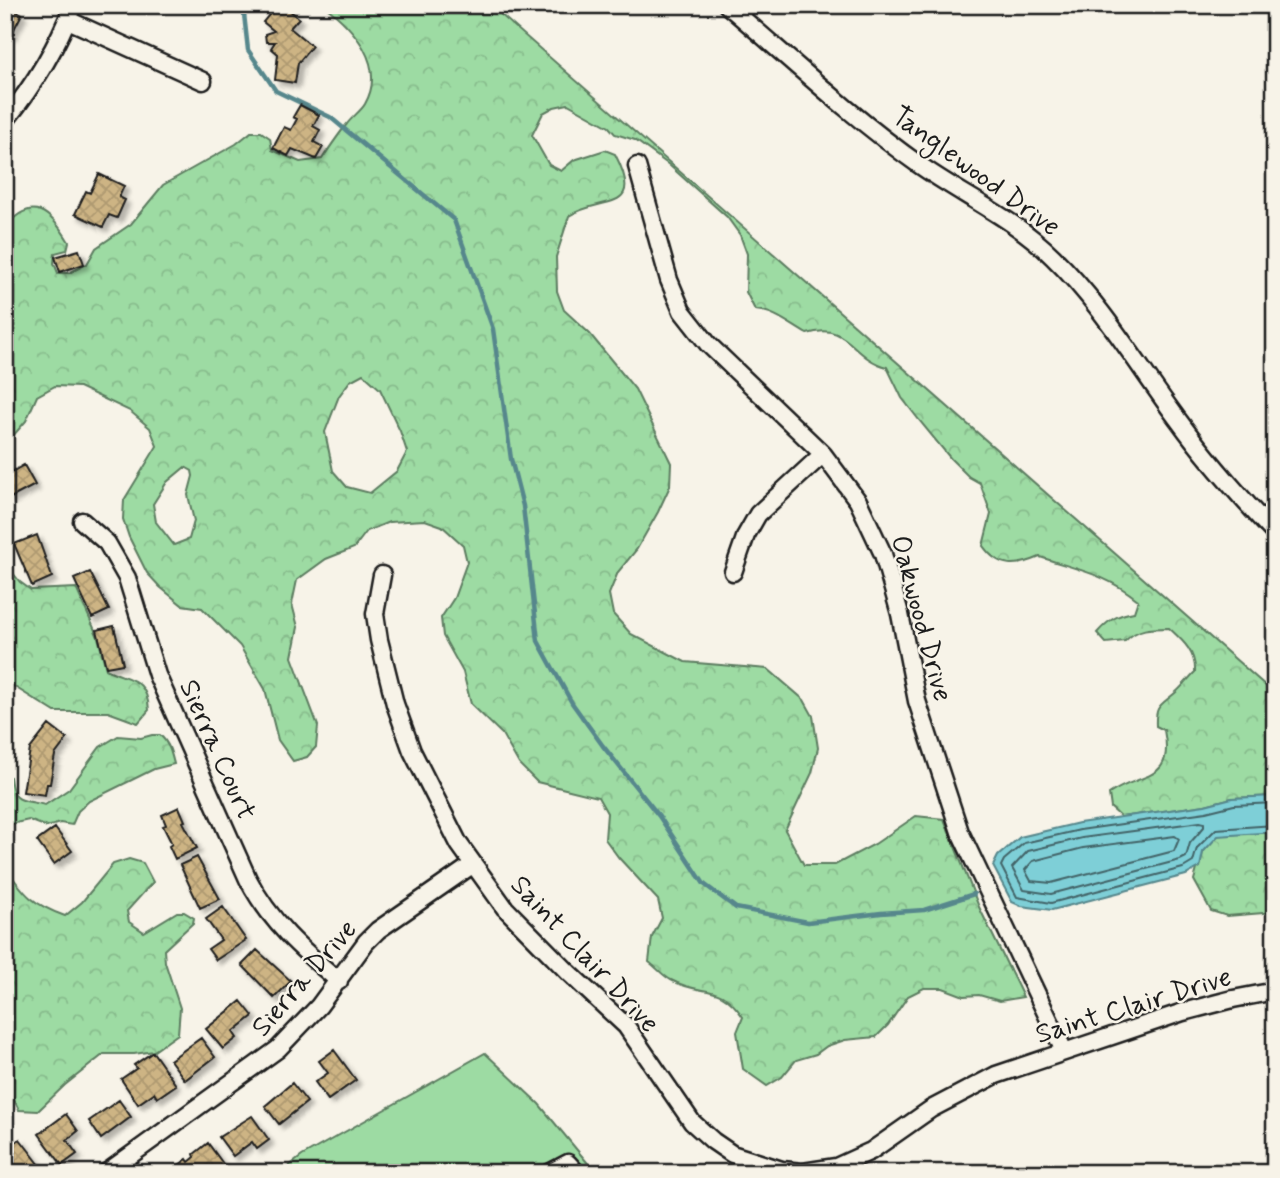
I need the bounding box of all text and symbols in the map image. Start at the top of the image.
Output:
street label: Tanglewood Drive [882,98,1067,248]
street label: Oakwood Drive [881,531,961,706]
street label: Sierra Court [169,674,264,826]
street label: Saint Clair Drive [501,868,667,1042]
street label: Sierra Drive [244,912,366,1045]
street label: Saint Clair Drive [1031,959,1236,1054]

